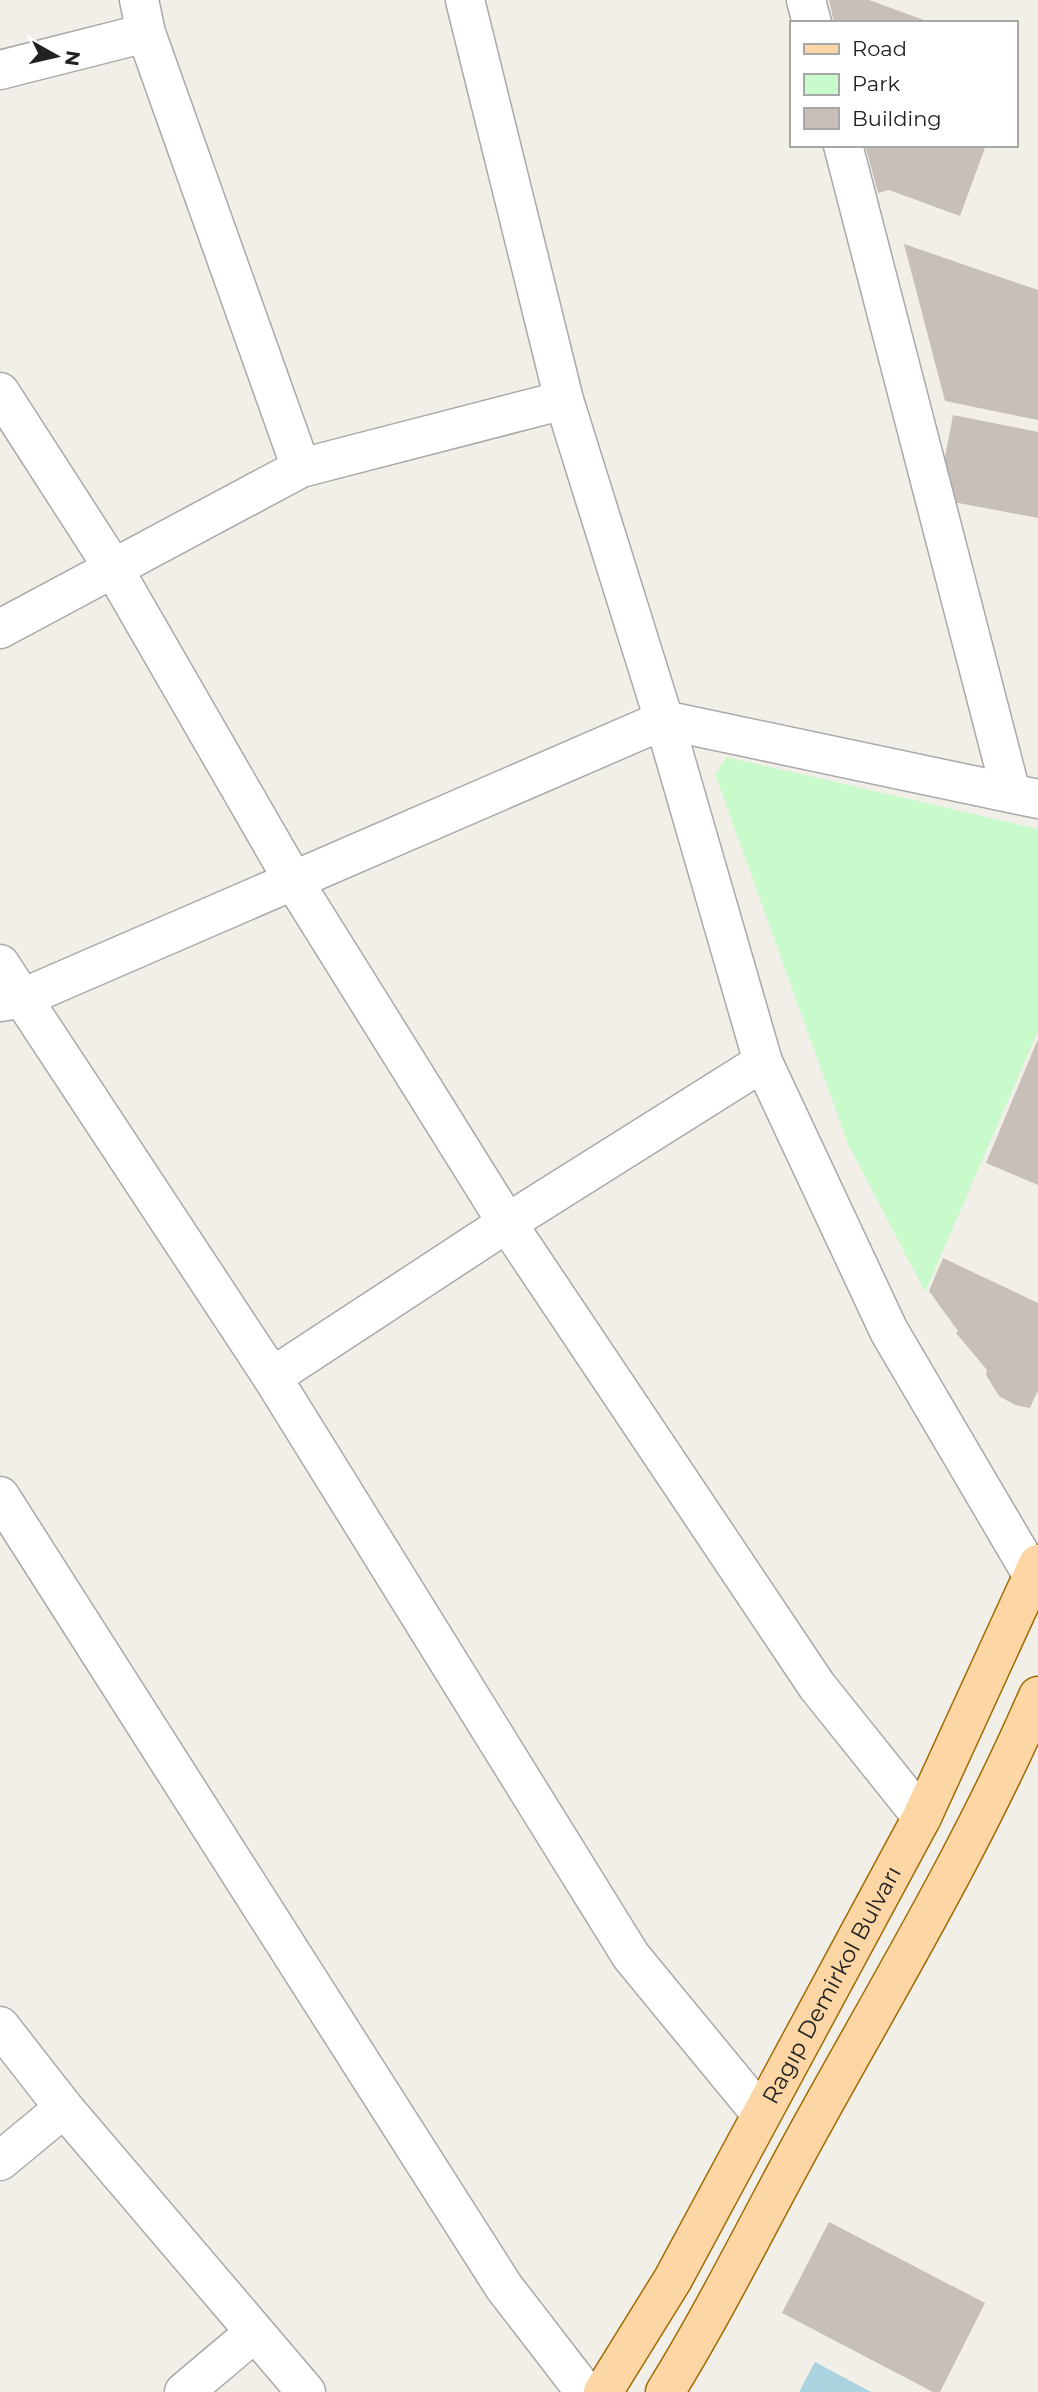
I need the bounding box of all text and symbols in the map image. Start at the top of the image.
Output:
north arrow [21,21,91,91]
legend [790,21,1017,147]
text: Road [852,36,907,61]
text: N [60,49,85,68]
text: Park [852,71,900,96]
text: Building [852,106,942,131]
street label: Ragıp Demirkol Bulvarı [756,1861,907,2109]

